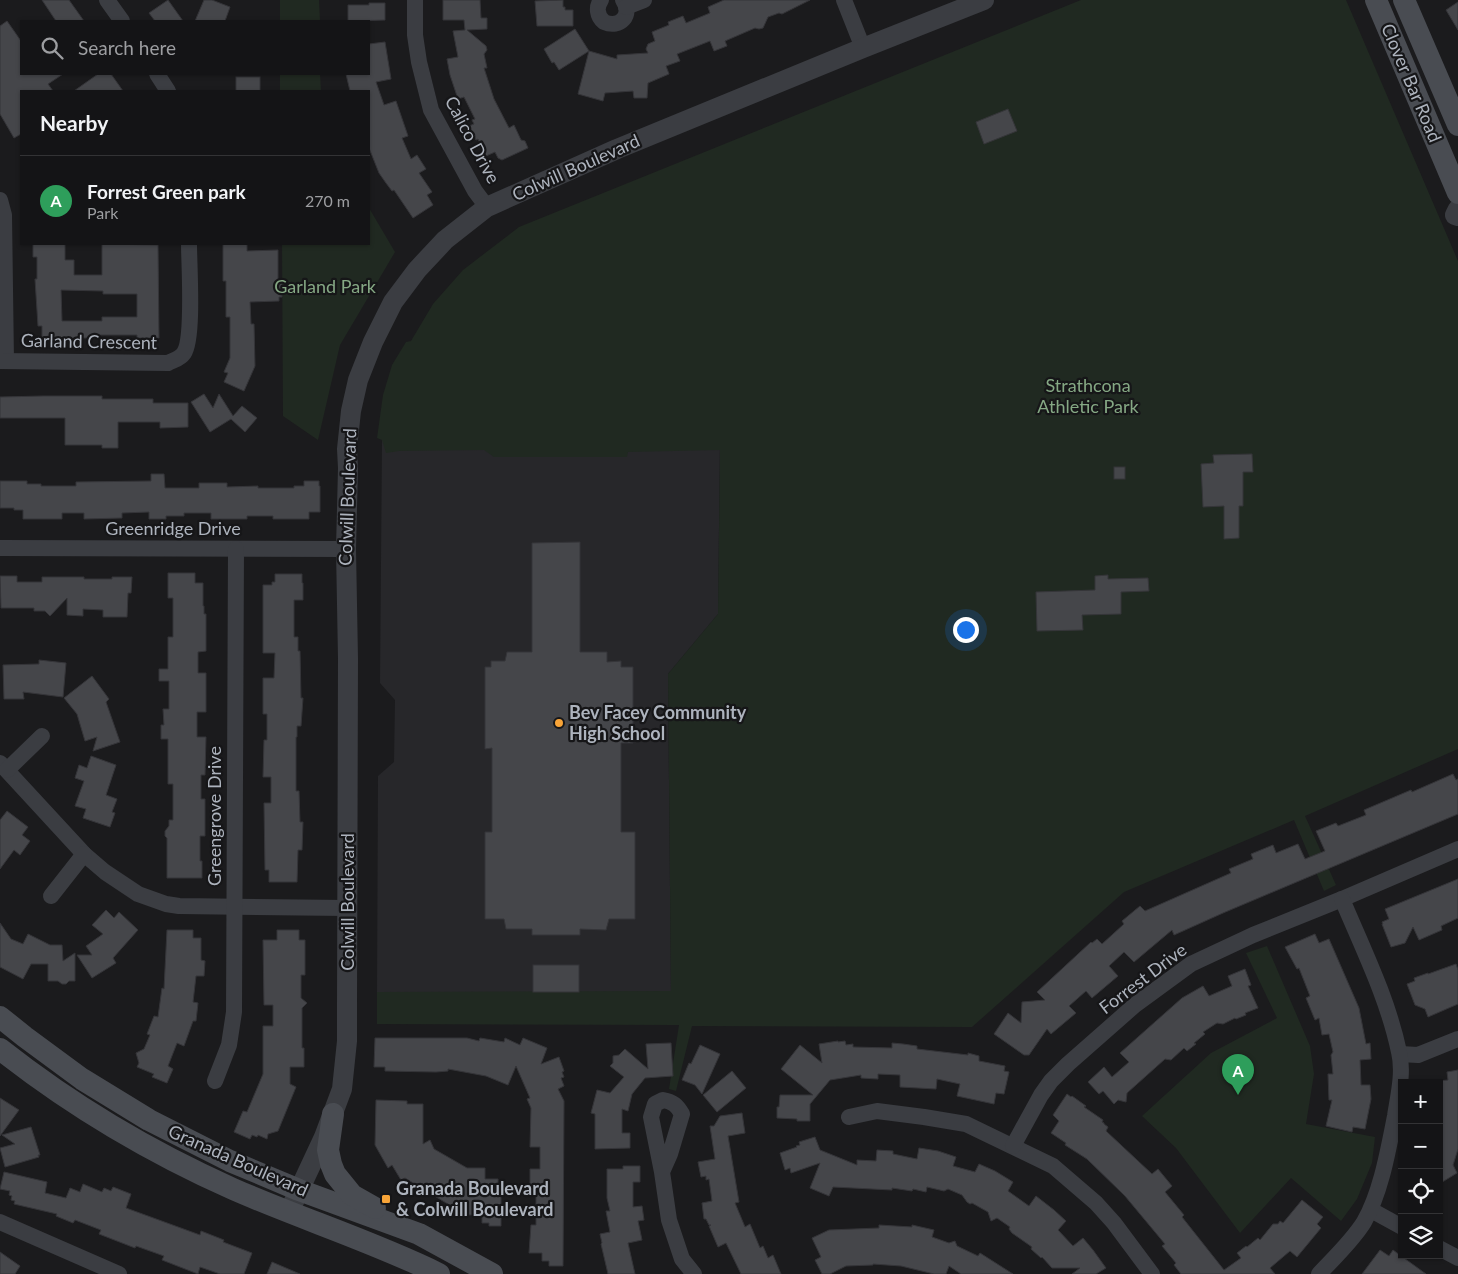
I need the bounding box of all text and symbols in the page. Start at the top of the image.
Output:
search box [20,20,370,75]
street label: Clover Bar Road [1377,20,1447,145]
icon: search [38,34,66,62]
text: Search here [78,36,176,59]
street label: Calico Drive [441,92,505,187]
text: Nearby [40,110,108,135]
street label: Colwill Boulevard [508,129,643,205]
text: Forrest Green park [87,180,246,203]
text: A [50,191,62,210]
text: 270 m [305,191,350,210]
text: Park [87,203,118,222]
park label: Garland Park [274,275,377,297]
street label: Garland Crescent [21,329,158,353]
park label: Strathcona Athletic Park [1037,374,1139,417]
street label: Colwill Boulevard [334,428,360,566]
street label: Greenridge Drive [105,517,241,539]
your location [953,617,979,643]
place label: Bev Facey Community High School [569,701,747,744]
marker: Bev Facey Community High School [553,717,565,729]
street label: Greengrove Drive [203,746,225,886]
street label: Colwill Boulevard [336,833,358,971]
street label: Forrest Drive [1094,938,1190,1018]
pin: A [1222,1054,1254,1095]
map controls [1398,1079,1443,1259]
button: + [1398,1079,1443,1124]
street label: Granada Boulevard [165,1119,312,1201]
button: − [1398,1124,1443,1169]
button: locate [1398,1169,1443,1214]
place label: Granada Boulevard & Colwill Boulevard [396,1177,553,1220]
marker: Granada Boulevard & Colwill Boulevard [380,1193,392,1205]
button: layers [1398,1214,1443,1259]

